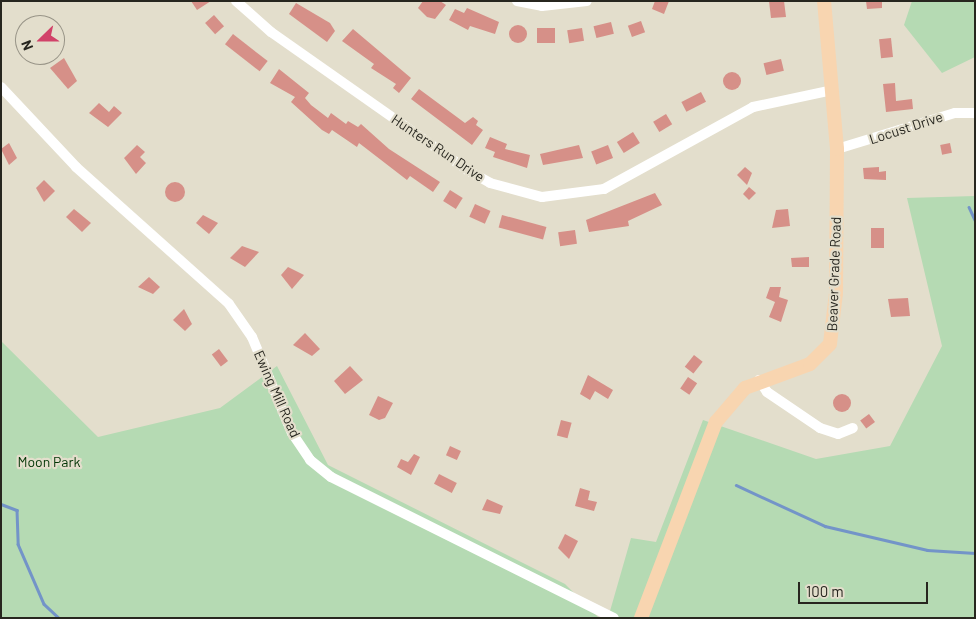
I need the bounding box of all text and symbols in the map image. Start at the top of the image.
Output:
north arrow [15,15,65,65]
text: N [17,38,36,53]
street label: Locust Drive [867,108,945,148]
street label: Hunters Run Drive [388,111,488,185]
street label: Beaver Grade Road [824,216,844,332]
street label: Ewing Mill Road [250,348,304,440]
park label: Moon Park [17,454,81,470]
scale bar [801,572,931,604]
text: 100 m [806,582,844,600]

